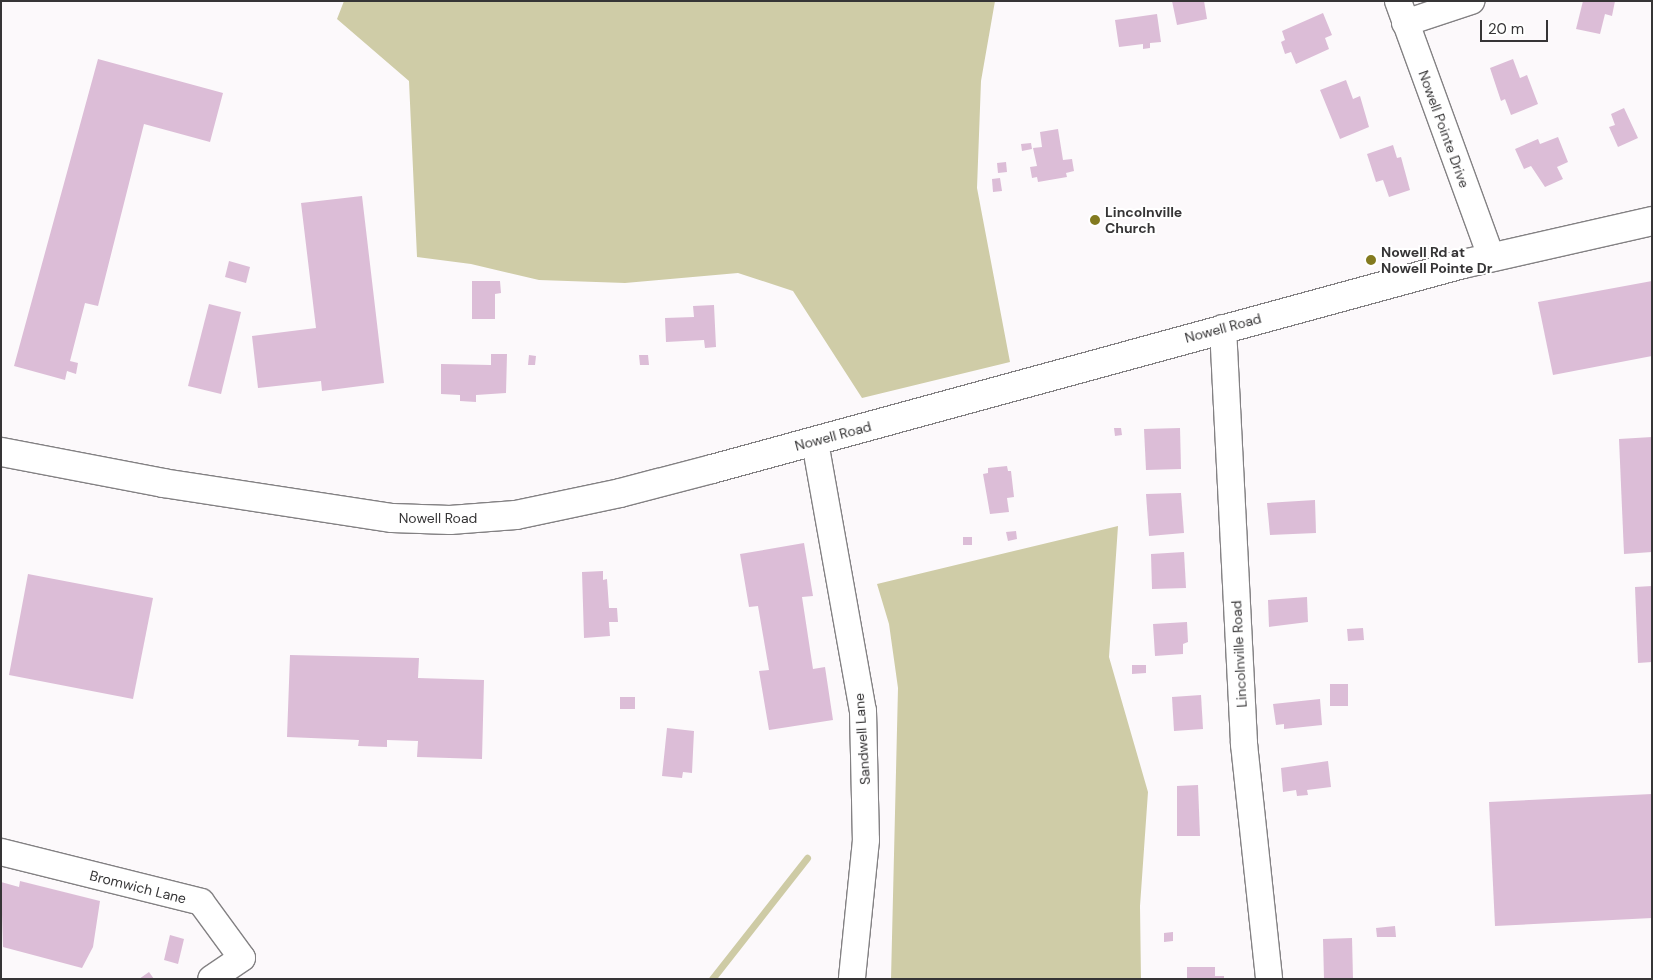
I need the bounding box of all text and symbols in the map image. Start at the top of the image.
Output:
scale bar [1483,10,1550,42]
text: 20 m [1488,19,1524,39]
street label: Nowell Pointe Drive [1415,68,1473,190]
place label: Lincolnville Church [1105,204,1182,236]
marker: Lincolnville Church [1089,214,1101,226]
place label: Nowell Rd at Nowell Pointe Dr [1381,244,1492,276]
marker: Nowell Rd at Nowell Pointe Dr [1365,254,1377,266]
street label: Nowell Road [1183,310,1263,346]
street label: Nowell Road [793,418,873,454]
street label: Nowell Road [399,510,477,526]
street label: Lincolnville Road [1228,600,1250,708]
street label: Sandwell Lane [850,693,874,785]
street label: Bromwich Lane [88,867,188,907]

